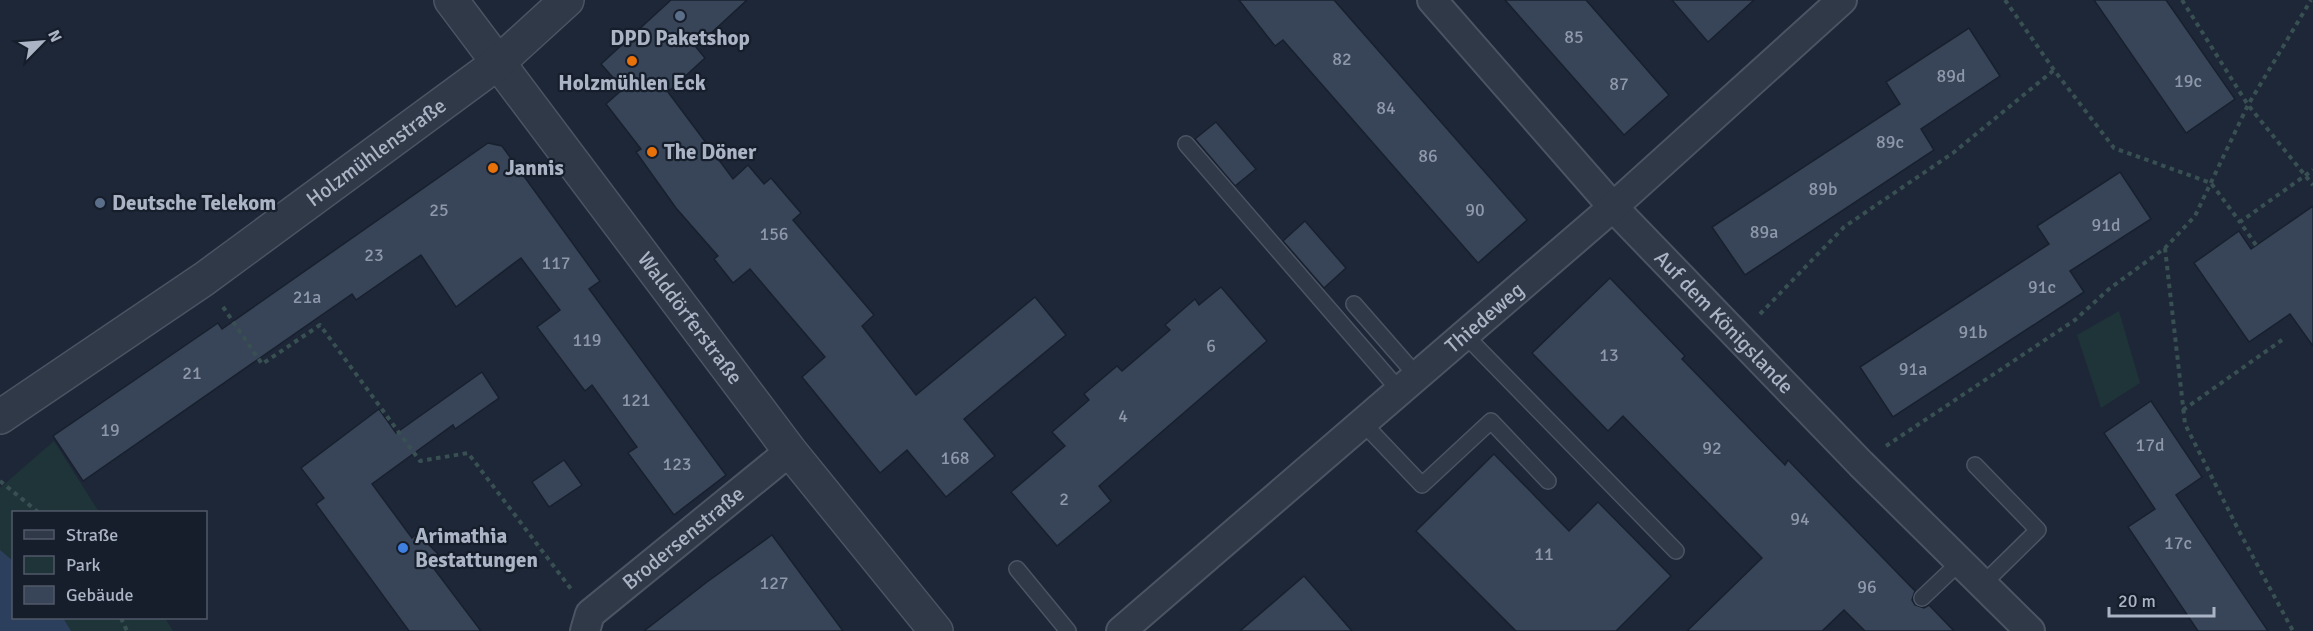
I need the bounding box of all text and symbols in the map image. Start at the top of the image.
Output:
marker: DPD Paketshop [673,9,687,23]
north arrow [12,12,72,72]
place label: DPD Paketshop [610,25,750,51]
house number: 85 [1564,26,1584,48]
text: N [43,27,66,45]
house number: 82 [1332,48,1352,70]
marker: Holzmühlen Eck [625,54,639,68]
house number: 89d [1937,65,1965,87]
place label: Holzmühlen Eck [558,70,706,96]
house number: 19c [2174,70,2202,92]
house number: 87 [1609,73,1629,95]
street label: Holzmühlenstraße [301,92,451,212]
house number: 84 [1376,97,1396,119]
house number: 89c [1876,131,1904,153]
place label: The Döner [664,139,757,165]
marker: The Döner [645,145,659,159]
house number: 86 [1418,145,1438,167]
place label: Jannis [505,155,564,181]
marker: Jannis [486,161,500,175]
house number: 89b [1809,178,1837,200]
place label: Deutsche Telekom [112,190,276,216]
marker: Deutsche Telekom [93,196,107,210]
house number: 25 [429,199,449,221]
house number: 90 [1465,199,1485,221]
house number: 91d [2092,214,2120,236]
house number: 89a [1750,221,1778,243]
house number: 156 [759,223,789,245]
house number: 23 [364,244,384,266]
street label: Auf dem Königslande [1649,245,1799,399]
street label: Walddörferstraße [632,247,748,389]
house number: 117 [541,252,571,274]
street label: Thiedeweg [1440,276,1529,359]
house number: 91c [2028,276,2056,298]
house number: 21a [293,286,321,308]
house number: 91b [1959,321,1987,343]
house number: 119 [572,329,602,351]
house number: 6 [1206,335,1216,357]
house number: 13 [1599,344,1619,366]
house number: 91a [1899,358,1927,380]
house number: 21 [182,362,202,384]
house number: 121 [621,389,651,411]
house number: 4 [1118,405,1128,427]
house number: 19 [100,419,120,441]
house number: 17d [2136,434,2164,456]
house number: 92 [1702,437,1722,459]
house number: 168 [940,447,970,469]
house number: 123 [662,453,692,475]
street label: Brodersenstraße [617,481,749,595]
house number: 2 [1059,488,1069,510]
house number: 94 [1790,508,1810,530]
legend [12,511,207,619]
place label: Arimathia Bestattungen [415,523,538,573]
text: Straße [66,524,118,546]
house number: 17c [2164,532,2192,554]
marker: Arimathia Bestattungen [396,541,410,555]
house number: 11 [1534,543,1554,565]
text: Park [66,554,101,576]
house number: 127 [759,572,789,594]
house number: 96 [1857,576,1877,598]
scale bar [2109,580,2214,618]
text: Gebäude [66,584,134,606]
text: 20 m [2118,590,2156,612]

